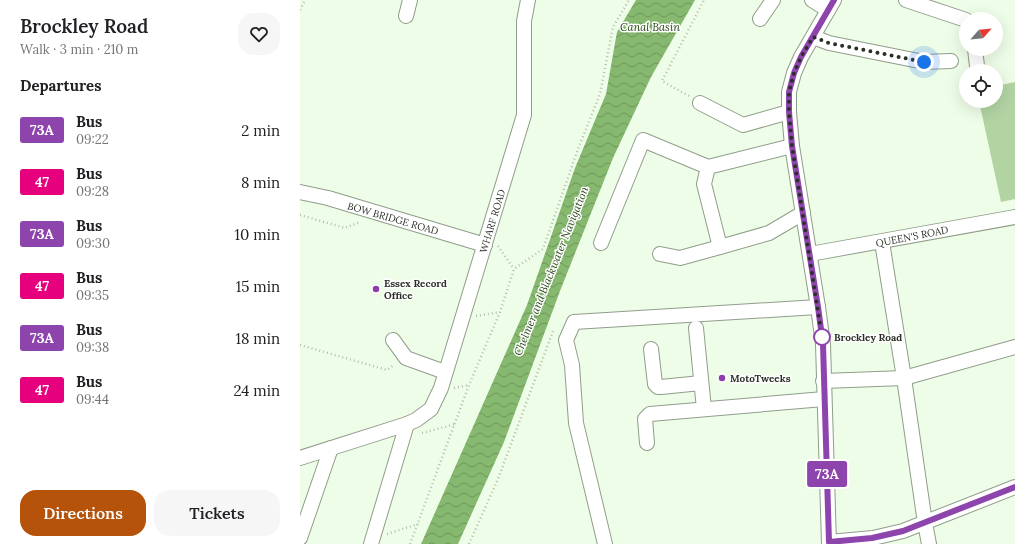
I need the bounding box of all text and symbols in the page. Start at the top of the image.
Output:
north arrow [959,12,1003,56]
map controls [959,12,1003,108]
button: heart [238,13,280,55]
text: Brockley Road [20,14,148,38]
water label: Canal Basin [620,20,680,34]
text: Walk · 3 min · 210 m [20,41,138,58]
your location [914,52,934,72]
button: locate [959,64,1003,108]
text: Departures [20,76,101,95]
text: Bus [76,112,102,131]
text: 73A [30,121,54,139]
text: 2 min [241,121,280,140]
text: 09:22 [76,131,109,148]
text: Bus [76,164,102,183]
text: 47 [35,173,49,191]
text: 8 min [241,173,280,192]
text: 09:28 [76,183,109,200]
water label: Chelmer and Blackwater Navigation [511,184,591,358]
street label: WHARF ROAD [477,188,508,255]
street label: BOW BRIDGE ROAD [346,199,440,238]
text: Bus [76,216,102,235]
street label: QUEEN'S ROAD [875,223,949,250]
text: 73A [30,225,54,243]
text: 10 min [235,225,280,244]
text: 09:30 [76,235,110,252]
text: Bus [76,268,102,287]
text: 47 [35,277,49,295]
text: 15 min [236,277,280,296]
place label: Essex Record Office [384,277,447,302]
marker: Essex Record Office [371,284,381,294]
text: 09:35 [76,287,109,304]
text: Bus [76,320,102,339]
marker: Brockley Road [813,328,831,346]
text: 73A [30,329,54,347]
text: 18 min [235,329,280,348]
place label: Brockley Road [834,331,902,344]
text: 09:38 [76,339,109,356]
text: Bus [76,372,102,391]
place label: MotoTweeks [730,372,791,385]
marker: MotoTweeks [717,373,727,383]
text: 47 [35,381,49,399]
text: 24 min [233,381,280,400]
text: 09:44 [76,391,109,408]
line badge: 73A [804,461,850,487]
text: 73A [815,465,839,483]
button: Directions [20,490,146,536]
button: Tickets [154,490,280,536]

